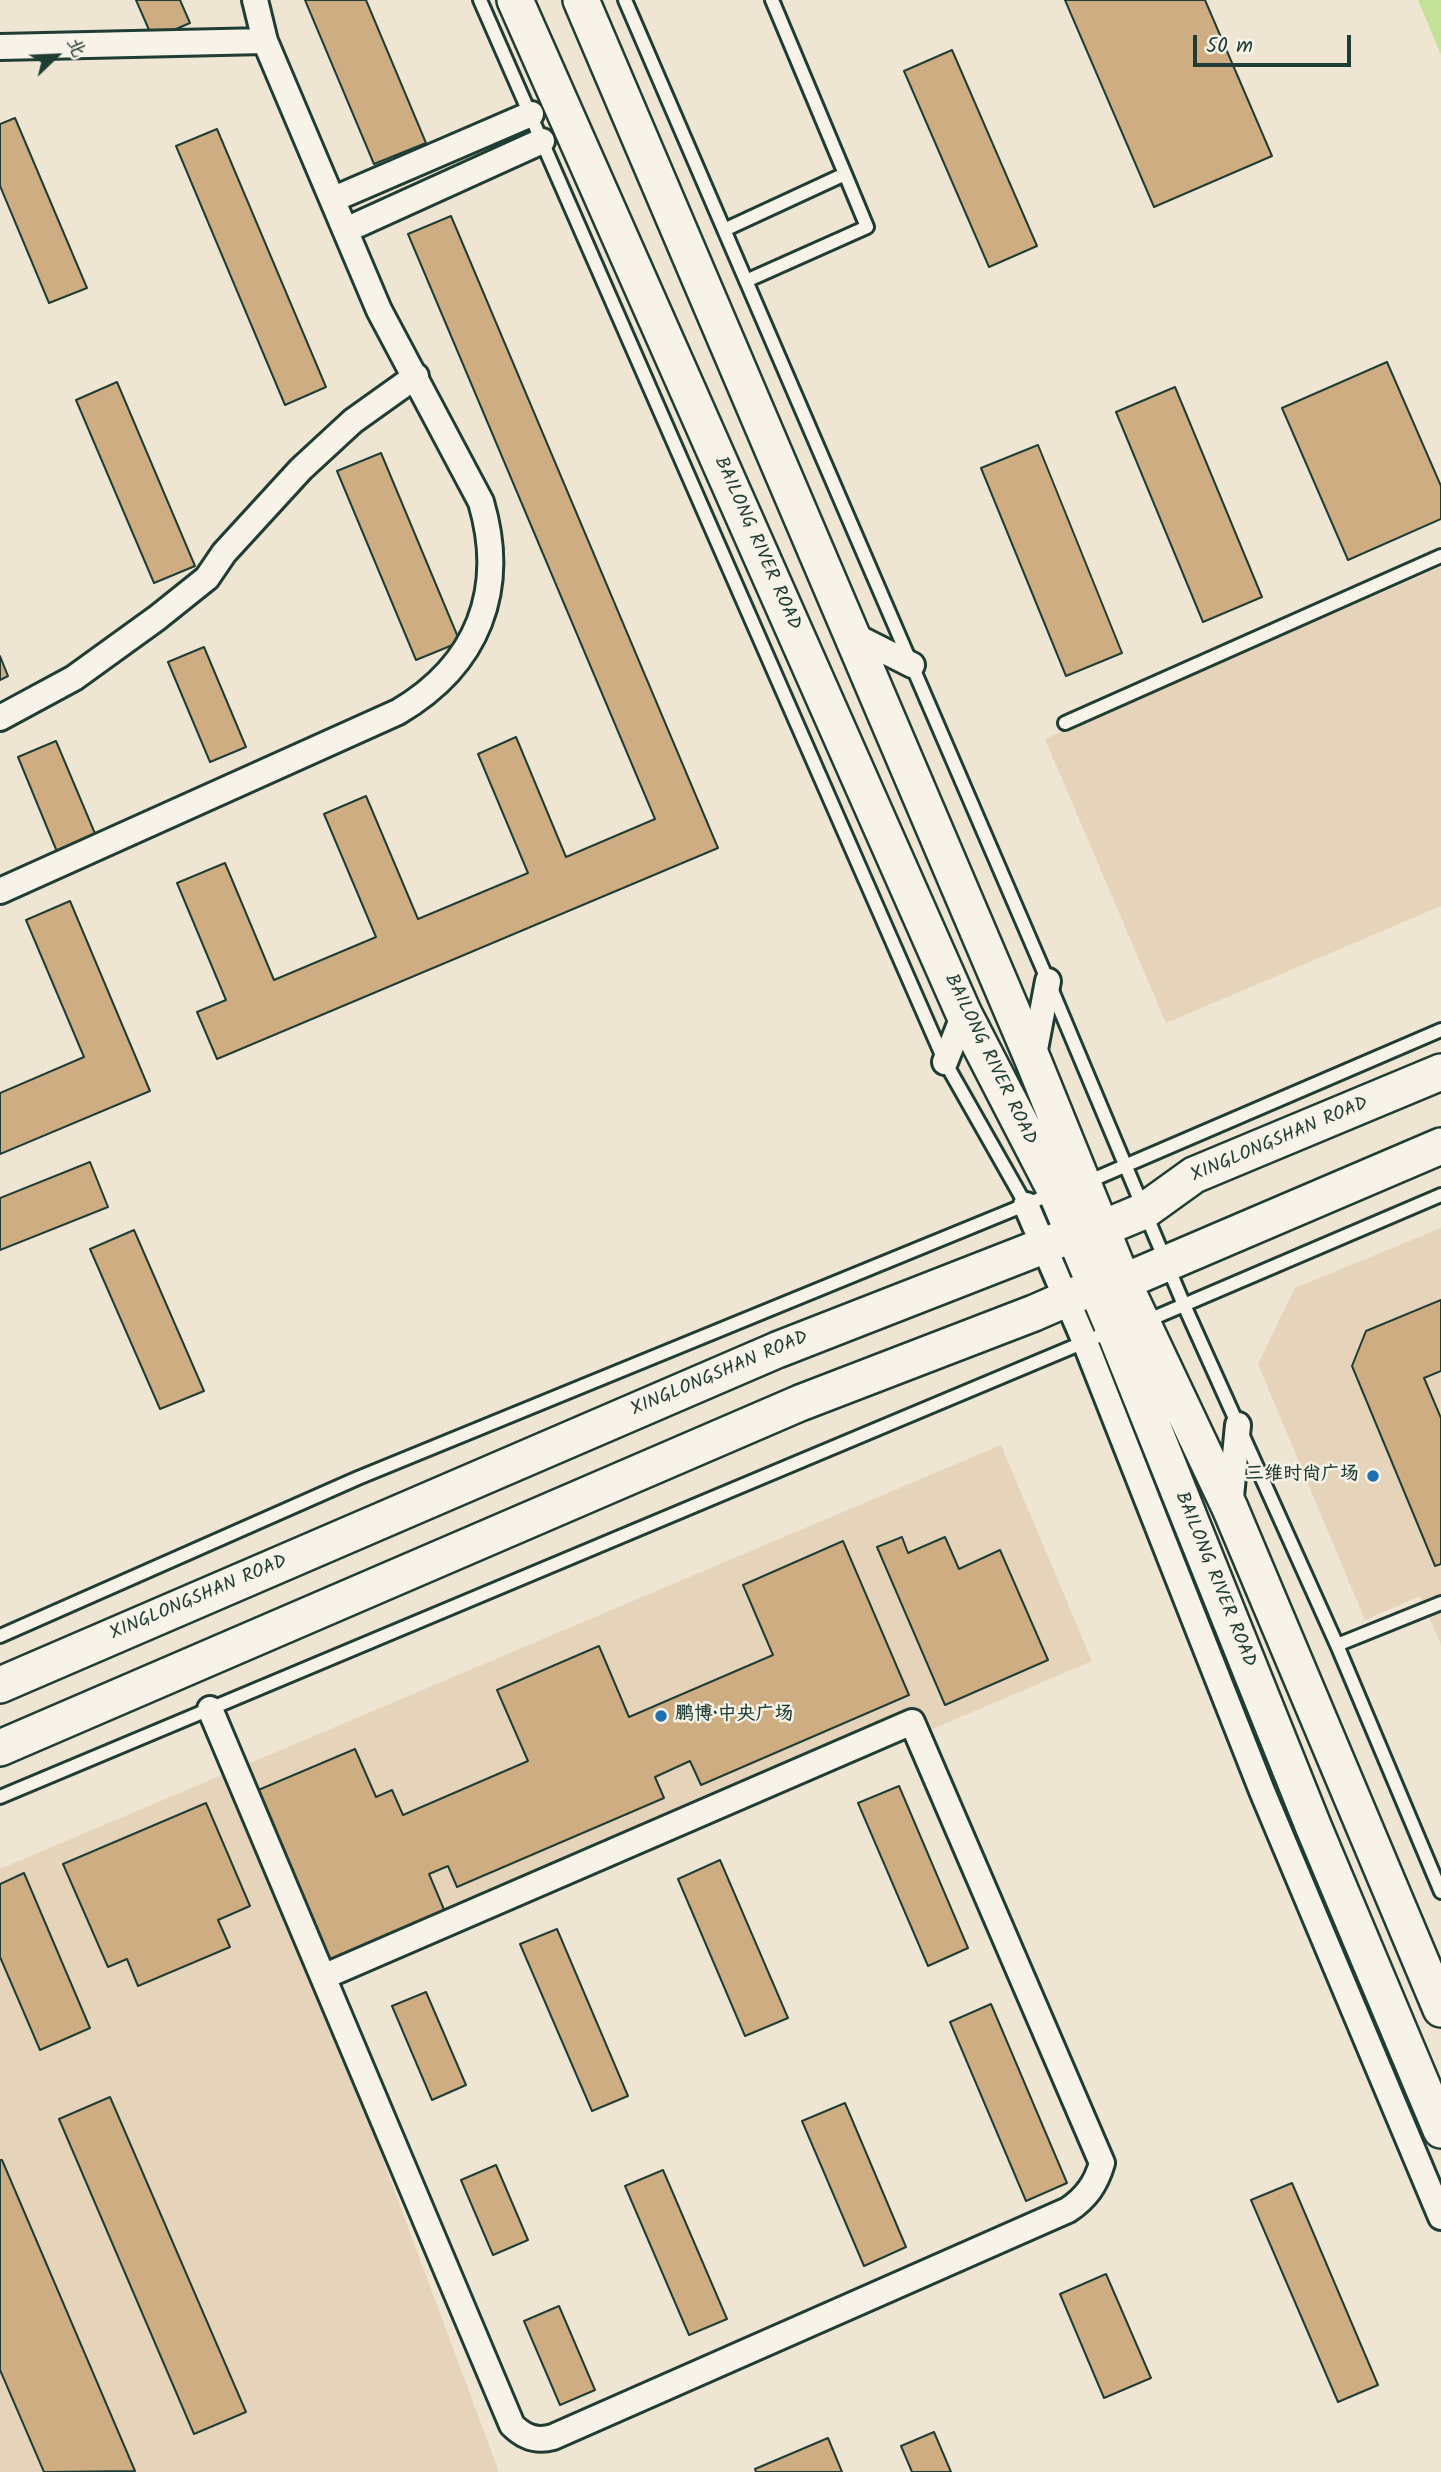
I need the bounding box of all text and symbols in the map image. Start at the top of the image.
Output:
north arrow [21,21,91,91]
scale bar [1196,21,1354,65]
text: 50 m [1206,30,1253,63]
text: 北 [58,33,93,62]
street label: BAILONG RIVER ROAD [708,454,804,634]
street label: BAILONG RIVER ROAD [938,971,1040,1149]
street label: XINGLONGSHAN ROAD [1188,1093,1372,1189]
street label: XINGLONGSHAN ROAD [628,1327,812,1423]
place label: 三维时尚广场 [1245,1465,1359,1487]
marker: 三维时尚广场 [1365,1468,1381,1484]
street label: BAILONG RIVER ROAD [1168,1489,1260,1671]
street label: XINGLONGSHAN ROAD [107,1551,291,1647]
place label: 鹏博·中央广场 [675,1705,794,1727]
marker: 鹏博·中央广场 [653,1708,669,1724]

